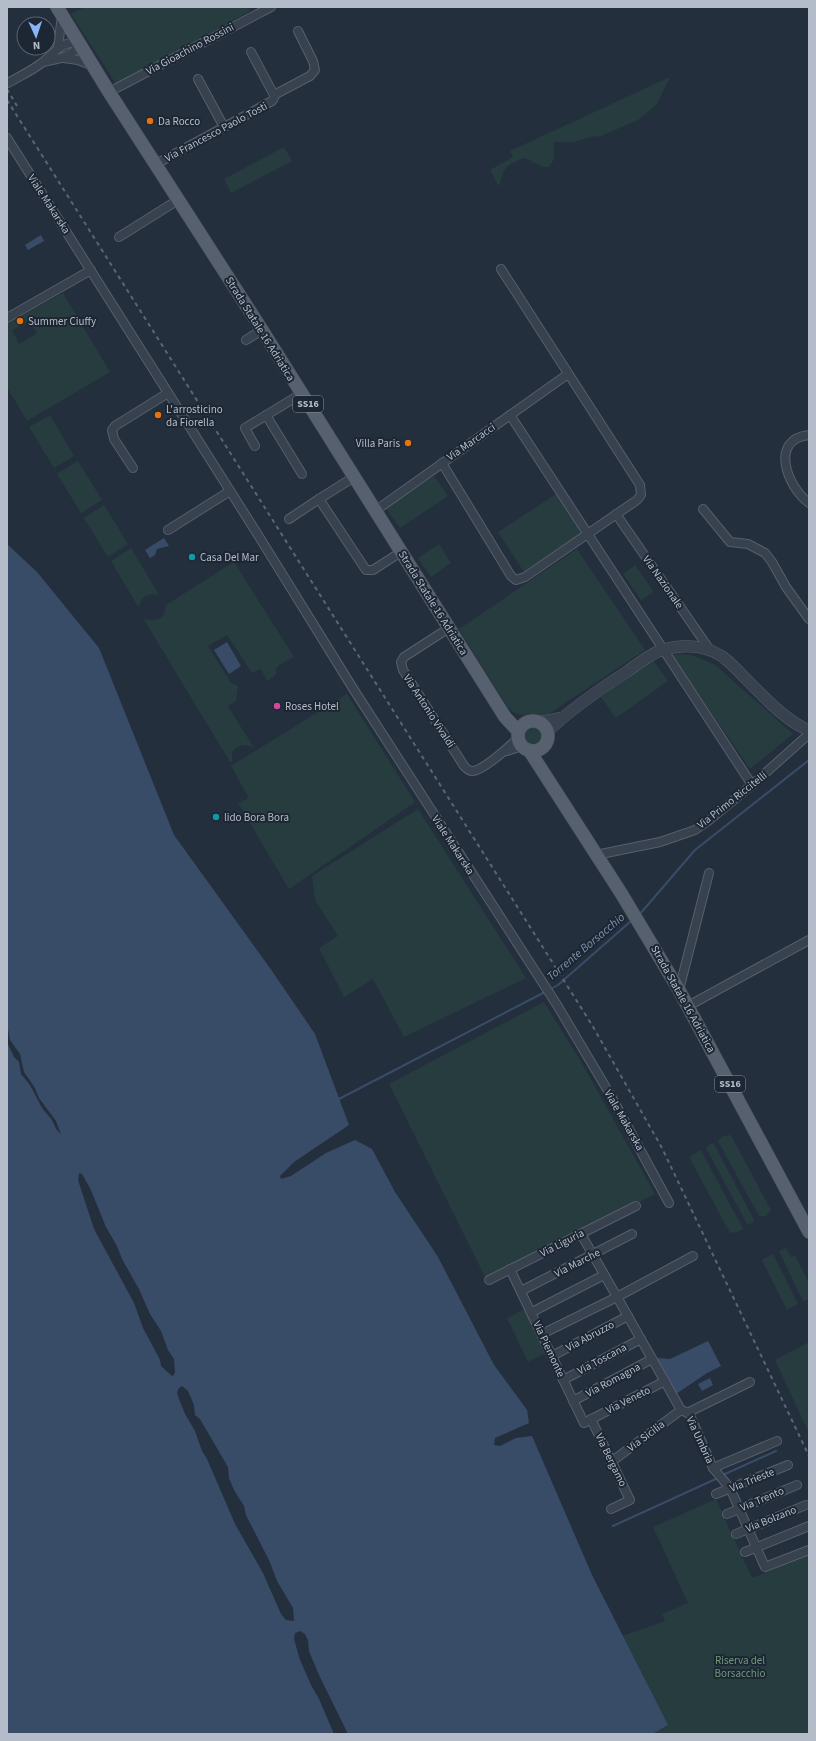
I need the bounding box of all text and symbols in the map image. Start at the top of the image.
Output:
north arrow [16,16,56,56]
street label: Via Gioachino Rossini [143,19,237,79]
text: N [32,38,41,53]
street label: Via Francesco Paolo Tosti [162,99,270,165]
place label: Da Rocco [158,114,200,129]
marker: Da Rocco [145,116,155,126]
street label: Viale Makarska [24,171,74,237]
street label: Strada Statale 16 Adriatica [222,274,298,384]
place label: Summer Ciuffy [28,314,96,329]
marker: Summer Ciuffy [15,316,25,326]
road number: SS16 [293,396,323,412]
place label: L'arrosticino da Fiorella [166,402,223,430]
marker: L'arrosticino da Fiorella [153,410,163,420]
street label: Via Marcacci [444,420,498,464]
place label: Villa Paris [356,436,400,451]
marker: Villa Paris [403,438,413,448]
street label: Strada Statale 16 Adriatica [395,548,471,658]
place label: Casa Del Mar [200,550,259,565]
marker: Casa Del Mar [187,552,197,562]
street label: Via Nazionale [639,552,687,612]
street label: Via Antonio Vivaldi [400,671,458,751]
place label: Roses Hotel [285,699,339,714]
marker: Roses Hotel [272,701,282,711]
street label: Via Primo Riccitelli [694,768,770,832]
place label: lido Bora Bora [224,810,289,825]
marker: lido Bora Bora [211,812,221,822]
street label: Viale Makarska [428,812,478,878]
water label: Torrente Borsacchio [543,909,629,985]
street label: Strada Statale 16 Adriatica [647,943,719,1055]
road number: SS16 [715,1076,745,1092]
street label: Viale Makarska [600,1087,648,1153]
street label: Via Liguria [537,1225,587,1261]
street label: Via Marche [551,1245,603,1281]
street label: Via Abruzzo [563,1317,617,1355]
street label: Via Piemonte [529,1318,569,1380]
street label: Via Toscana [575,1340,629,1378]
street label: Via Romagna [583,1359,643,1401]
street label: Via Veneto [603,1382,653,1418]
street label: Via Umbria [683,1414,717,1466]
street label: Via Sicilia [624,1417,668,1455]
street label: Via Bergamo [592,1431,630,1489]
street label: Via Trieste [727,1464,777,1496]
street label: Via Trento [738,1483,786,1515]
street label: Via Bolzano [743,1502,799,1536]
park label: Riserva del Borsacchio [715,1653,765,1681]

